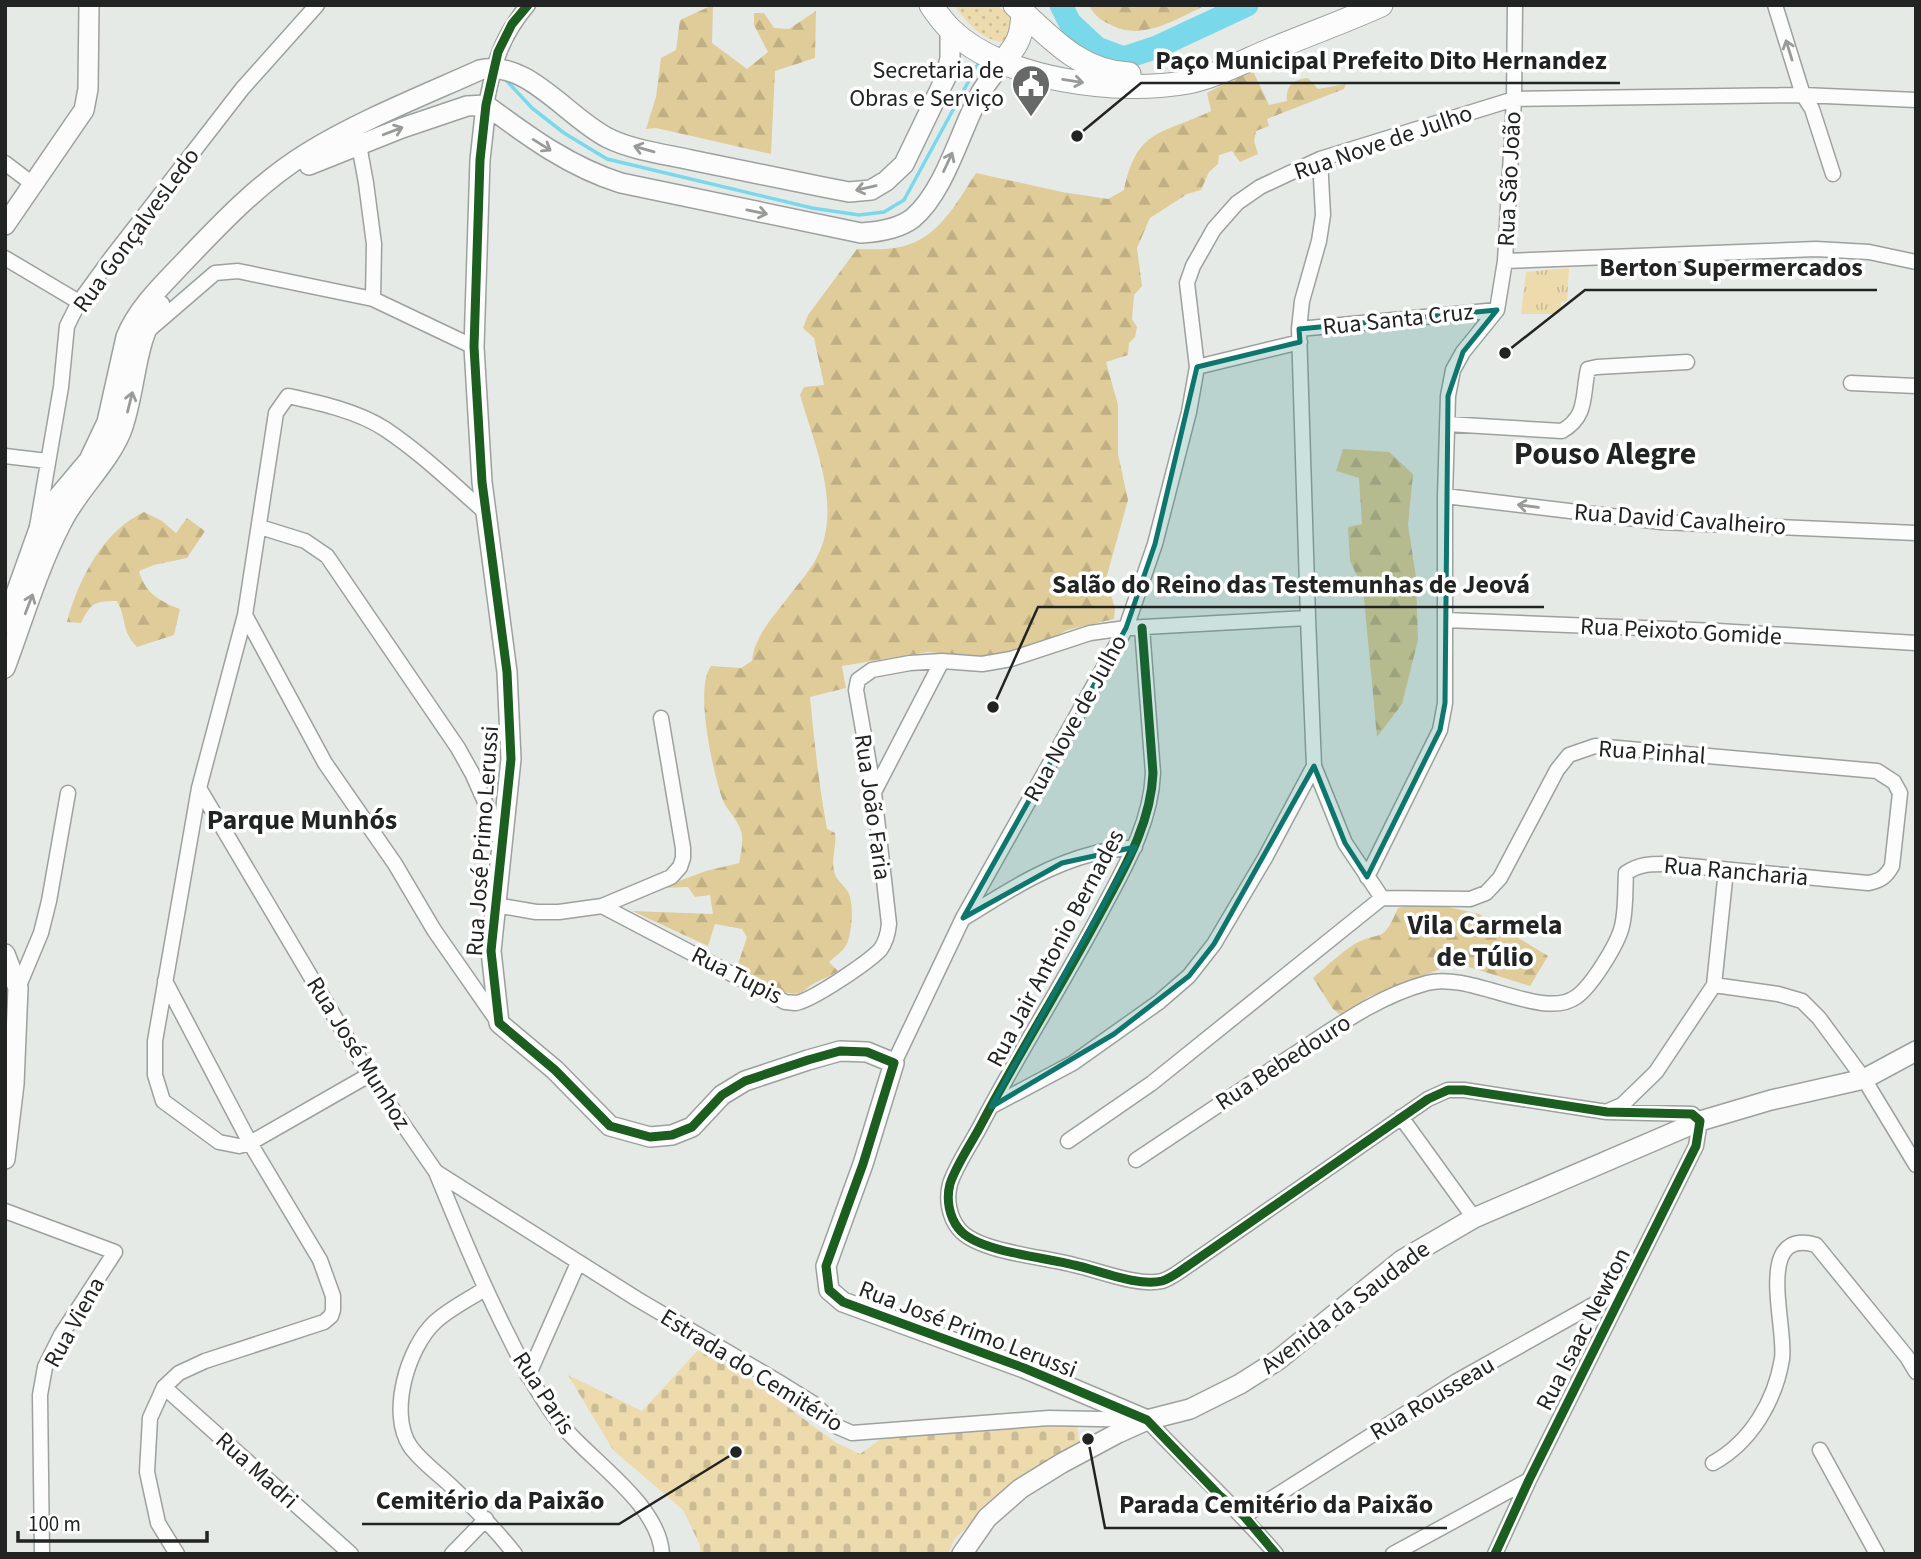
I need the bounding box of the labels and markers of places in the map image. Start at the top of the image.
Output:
callout: Paço Municipal Prefeito Dito Hernandez [1141,36,1620,83]
place label: Secretaria de Obras e Serviço [849,53,1004,116]
public building icon: Secretaria de Obras e Serviço [1010,63,1052,118]
callout: Berton Supermercados [1585,243,1877,290]
callout: Salão do Reino das Testemunhas de Jeová [1038,560,1544,607]
callout: Cemitério da Paixão [362,1477,619,1524]
callout: Parada Cemitério da Paixão [1105,1481,1447,1528]

